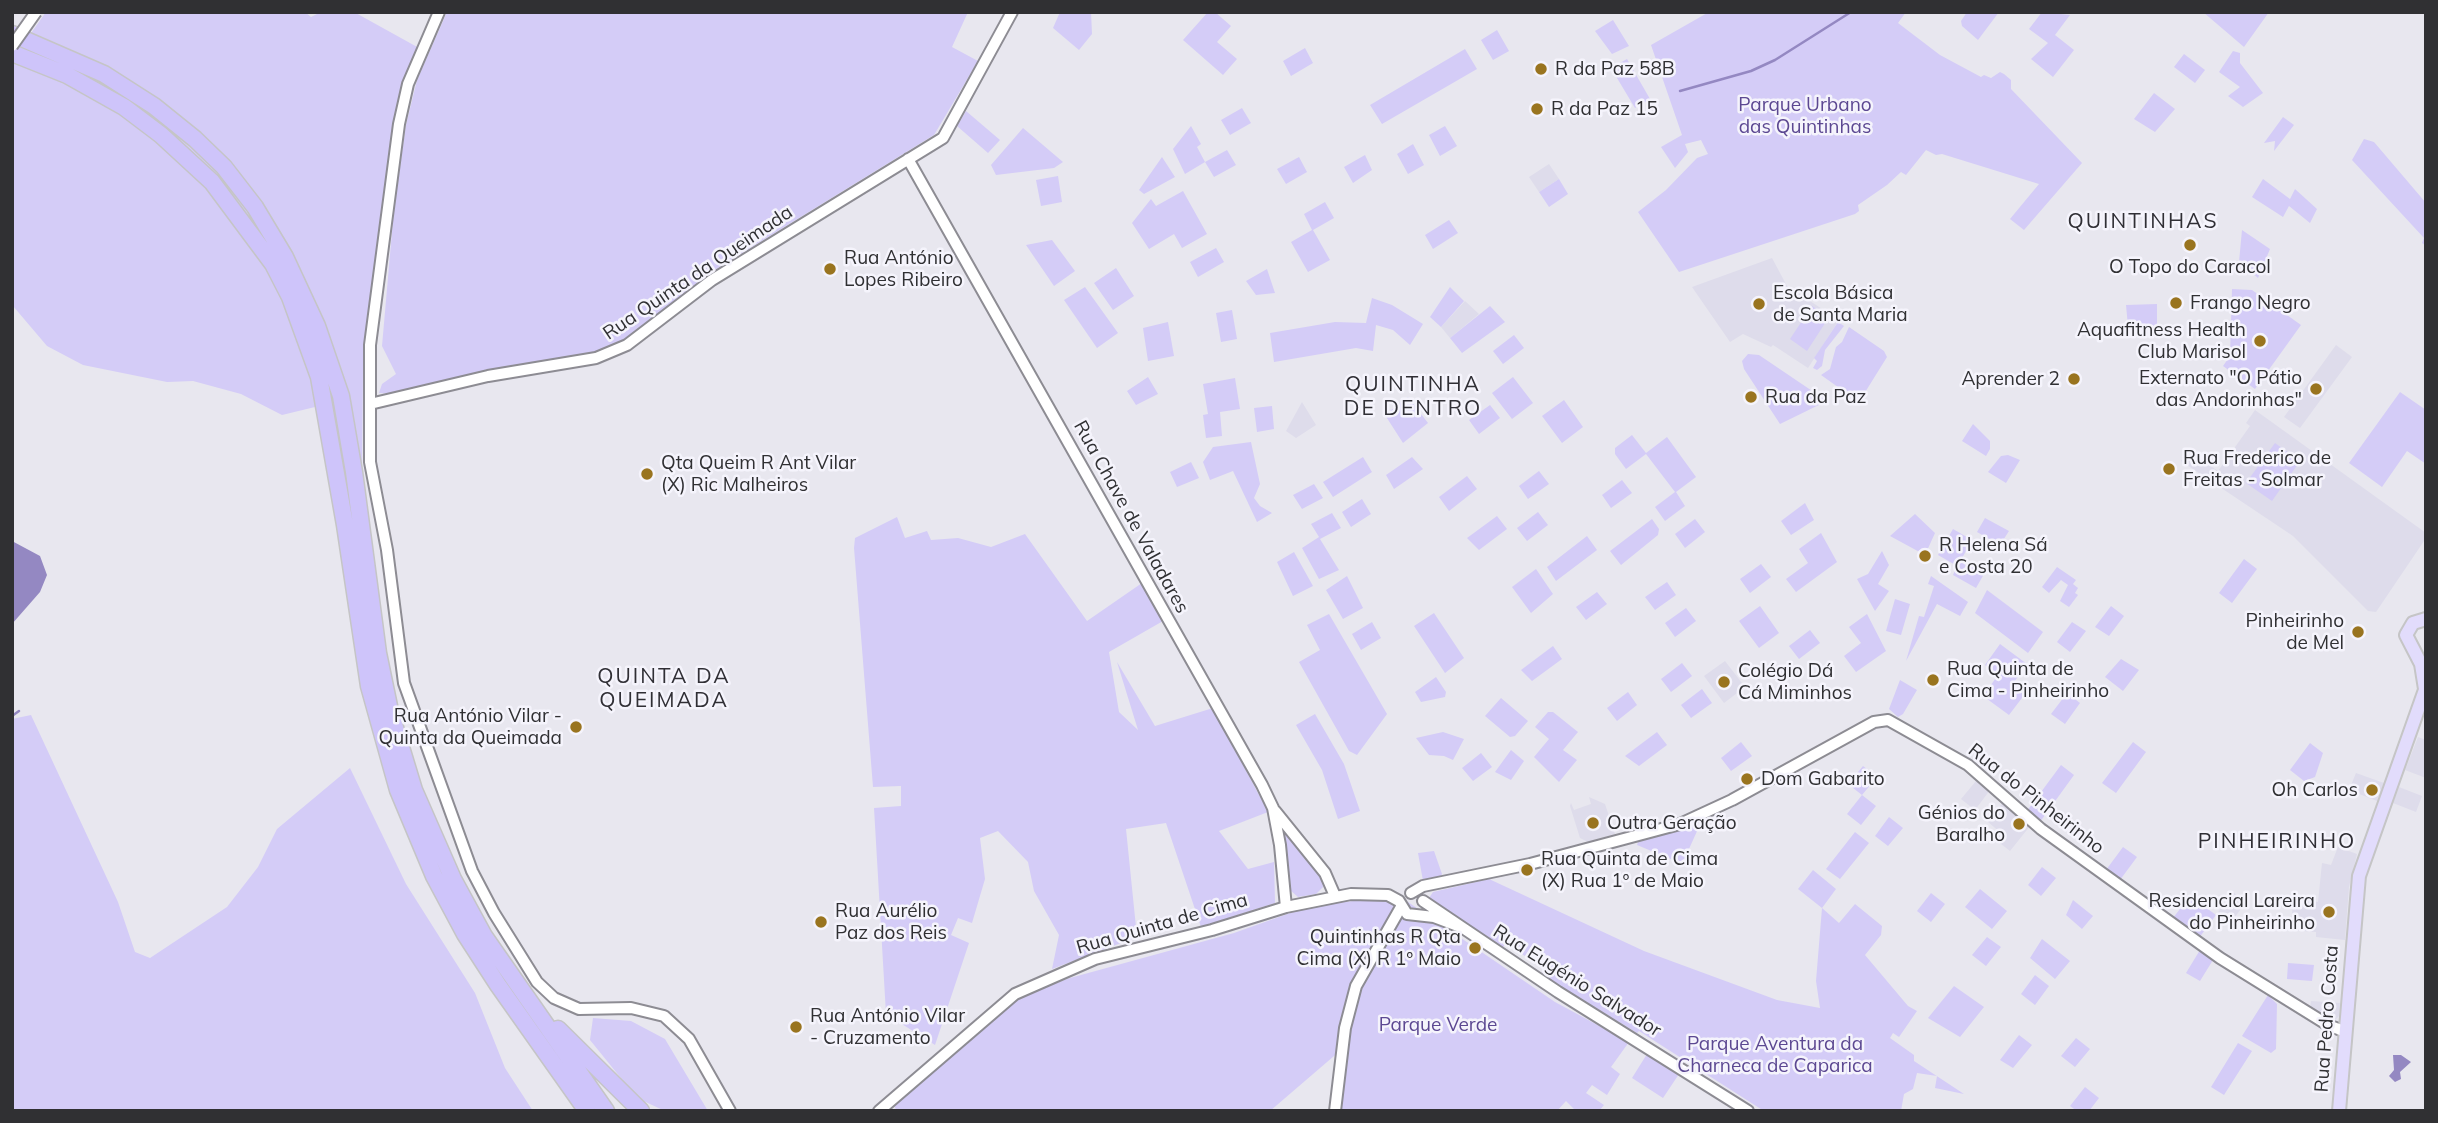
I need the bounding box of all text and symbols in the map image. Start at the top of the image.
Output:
place label: R da Paz 58B [1555,58,1675,80]
marker: R da Paz 58B [1533,61,1549,77]
park label: Parque Urbano das Quintinhas [1738,94,1872,138]
place label: R da Paz 15 [1551,98,1658,120]
marker: R da Paz 15 [1529,101,1545,117]
street label: Rua Quinta da Queimada [599,201,797,345]
district label: QUINTINHAS [2069,209,2217,235]
marker: O Topo do Caracol [2182,237,2198,253]
place label: Rua António Lopes Ribeiro [844,247,963,291]
place label: O Topo do Caracol [2109,256,2271,278]
marker: Rua António Lopes Ribeiro [822,261,838,277]
place label: Escola Básica de Santa Maria [1773,282,1908,326]
place label: Frango Negro [2190,292,2311,314]
marker: Frango Negro [2168,295,2184,311]
marker: Escola Básica de Santa Maria [1751,296,1767,312]
place label: Aquafitness Health Club Marisol [2077,319,2246,363]
marker: Aquafitness Health Club Marisol [2252,333,2268,349]
place label: Externato "O Pátio das Andorinhas" [2139,367,2302,411]
place label: Aprender 2 [1961,368,2060,390]
marker: Aprender 2 [2066,371,2082,387]
district label: QUINTINHA DE DENTRO [1345,372,1481,422]
marker: Externato "O Pátio das Andorinhas" [2308,381,2324,397]
place label: Rua da Paz [1765,386,1866,408]
marker: Rua da Paz [1743,389,1759,405]
street label: Rua Chave de Valadares [1069,417,1193,617]
place label: Rua Frederico de Freitas - Solmar [2183,447,2331,491]
place label: Qta Queim R Ant Vilar (X) Ric Malheiros [661,452,856,496]
marker: Rua Frederico de Freitas - Solmar [2161,461,2177,477]
marker: Qta Queim R Ant Vilar (X) Ric Malheiros [639,466,655,482]
place label: R Helena Sá e Costa 20 [1939,534,2048,578]
marker: R Helena Sá e Costa 20 [1917,548,1933,564]
place label: Pinheirinho de Mel [2245,610,2344,654]
marker: Pinheirinho de Mel [2350,624,2366,640]
place label: Rua Quinta de Cima - Pinheirinho [1947,658,2109,702]
place label: Colégio Dá Cá Miminhos [1738,660,1852,704]
district label: QUINTA DA QUEIMADA [598,664,730,714]
marker: Rua Quinta de Cima - Pinheirinho [1925,672,1941,688]
marker: Colégio Dá Cá Miminhos [1716,674,1732,690]
place label: Rua António Vilar - Quinta da Queimada [379,705,562,749]
marker: Rua António Vilar - Quinta da Queimada [568,719,584,735]
street label: Rua do Pinheirinho [1963,739,2109,859]
place label: Dom Gabarito [1761,768,1885,790]
marker: Dom Gabarito [1739,771,1755,787]
place label: Oh Carlos [2271,779,2358,801]
marker: Oh Carlos [2364,782,2380,798]
place label: Génios do Baralho [1918,802,2005,846]
place label: Outra Geração [1607,812,1737,834]
marker: Outra Geração [1585,815,1601,831]
marker: Génios do Baralho [2011,816,2027,832]
district label: PINHEIRINHO [2199,829,2355,855]
place label: Rua Quinta de Cima (X) Rua 1º de Maio [1541,848,1718,892]
marker: Rua Quinta de Cima (X) Rua 1º de Maio [1519,862,1535,878]
street label: Rua Quinta de Cima [1074,889,1250,959]
place label: Residencial Lareira do Pinheirinho [2149,890,2315,934]
place label: Rua Aurélio Paz dos Reis [835,900,947,944]
marker: Residencial Lareira do Pinheirinho [2321,904,2337,920]
marker: Rua Aurélio Paz dos Reis [813,914,829,930]
street label: Rua Eugénio Salvador [1489,920,1665,1042]
place label: Quintinhas R Qta Cima (X) R 1º Maio [1297,926,1461,970]
marker: Quintinhas R Qta Cima (X) R 1º Maio [1467,940,1483,956]
street label: Rua Pedro Costa [2310,945,2344,1093]
place label: Rua António Vilar - Cruzamento [810,1005,965,1049]
park label: Parque Verde [1379,1014,1497,1036]
marker: Rua António Vilar - Cruzamento [788,1019,804,1035]
park label: Parque Aventura da Charneca de Caparica [1677,1033,1873,1077]

